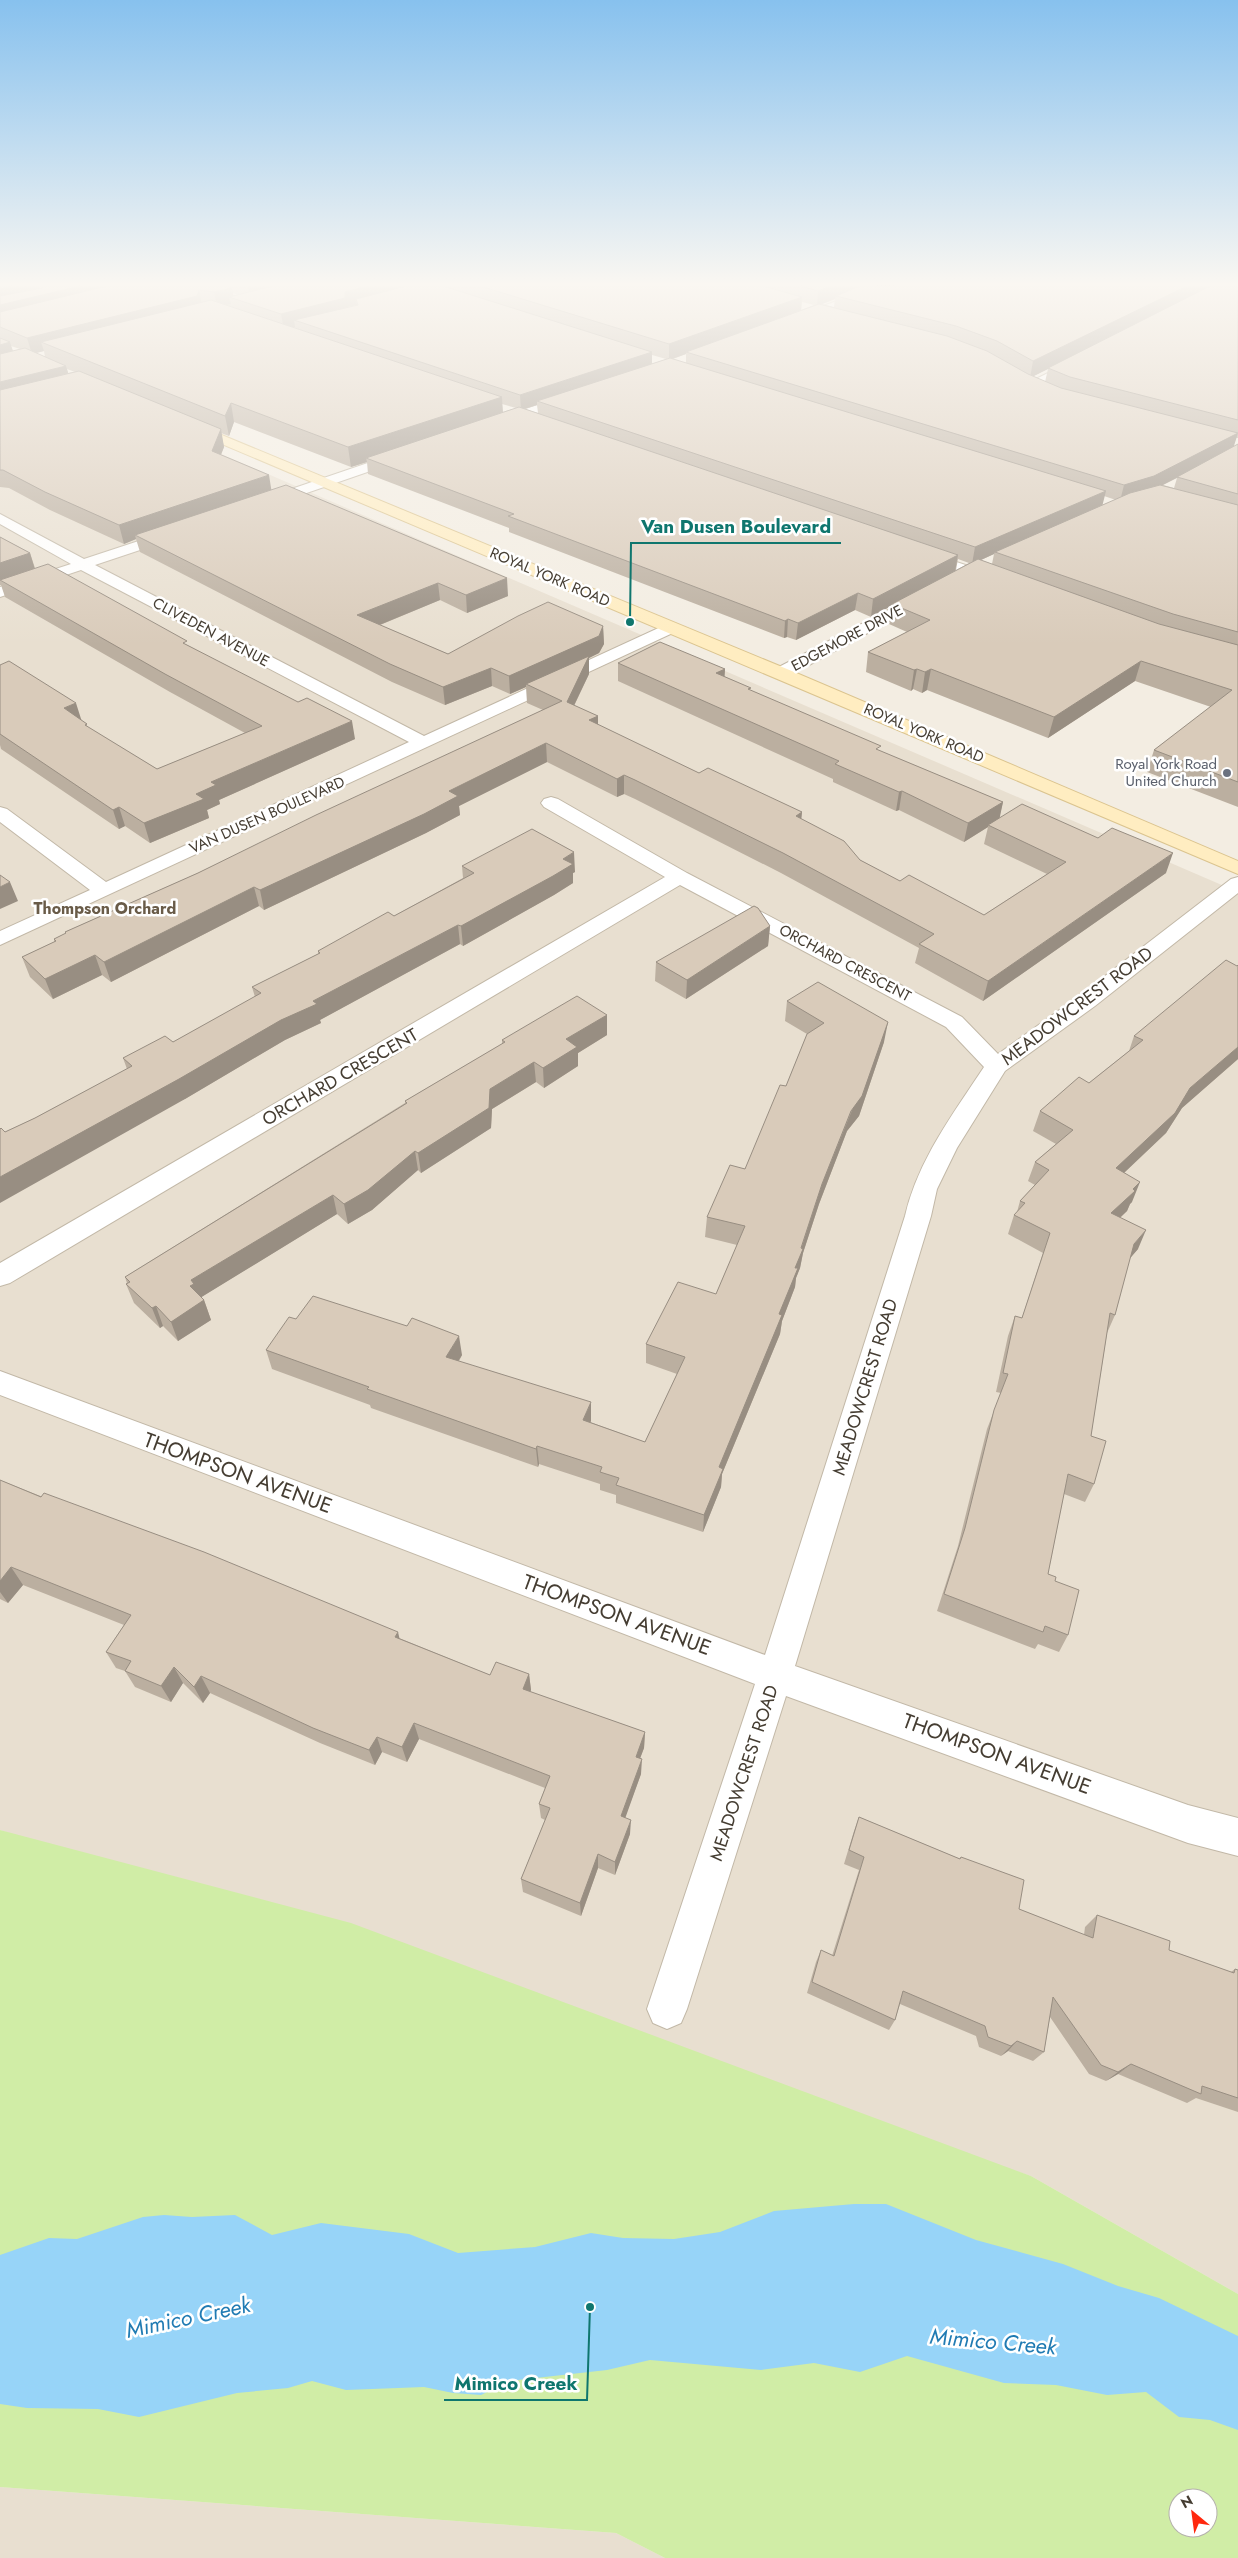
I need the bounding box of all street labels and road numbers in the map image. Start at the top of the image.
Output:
street label: ROYAL YORK ROAD [486,542,614,612]
street label: CLIVEDEN AVENUE [149,592,273,672]
street label: EDGEMORE DRIVE [787,599,907,677]
street label: ROYAL YORK ROAD [860,698,988,768]
street label: VAN DUSEN BOULEVARD [186,771,348,859]
street label: ORCHARD CRESCENT [775,919,915,1007]
street label: MEADOWCREST ROAD [996,940,1158,1072]
street label: ORCHARD CRESCENT [257,1021,423,1132]
street label: MEADOWCREST ROAD [826,1295,904,1479]
street label: THOMPSON AVENUE [140,1425,336,1521]
street label: THOMPSON AVENUE [519,1567,715,1663]
street label: MEADOWCREST ROAD [703,1682,785,1864]
street label: THOMPSON AVENUE [899,1706,1095,1802]

